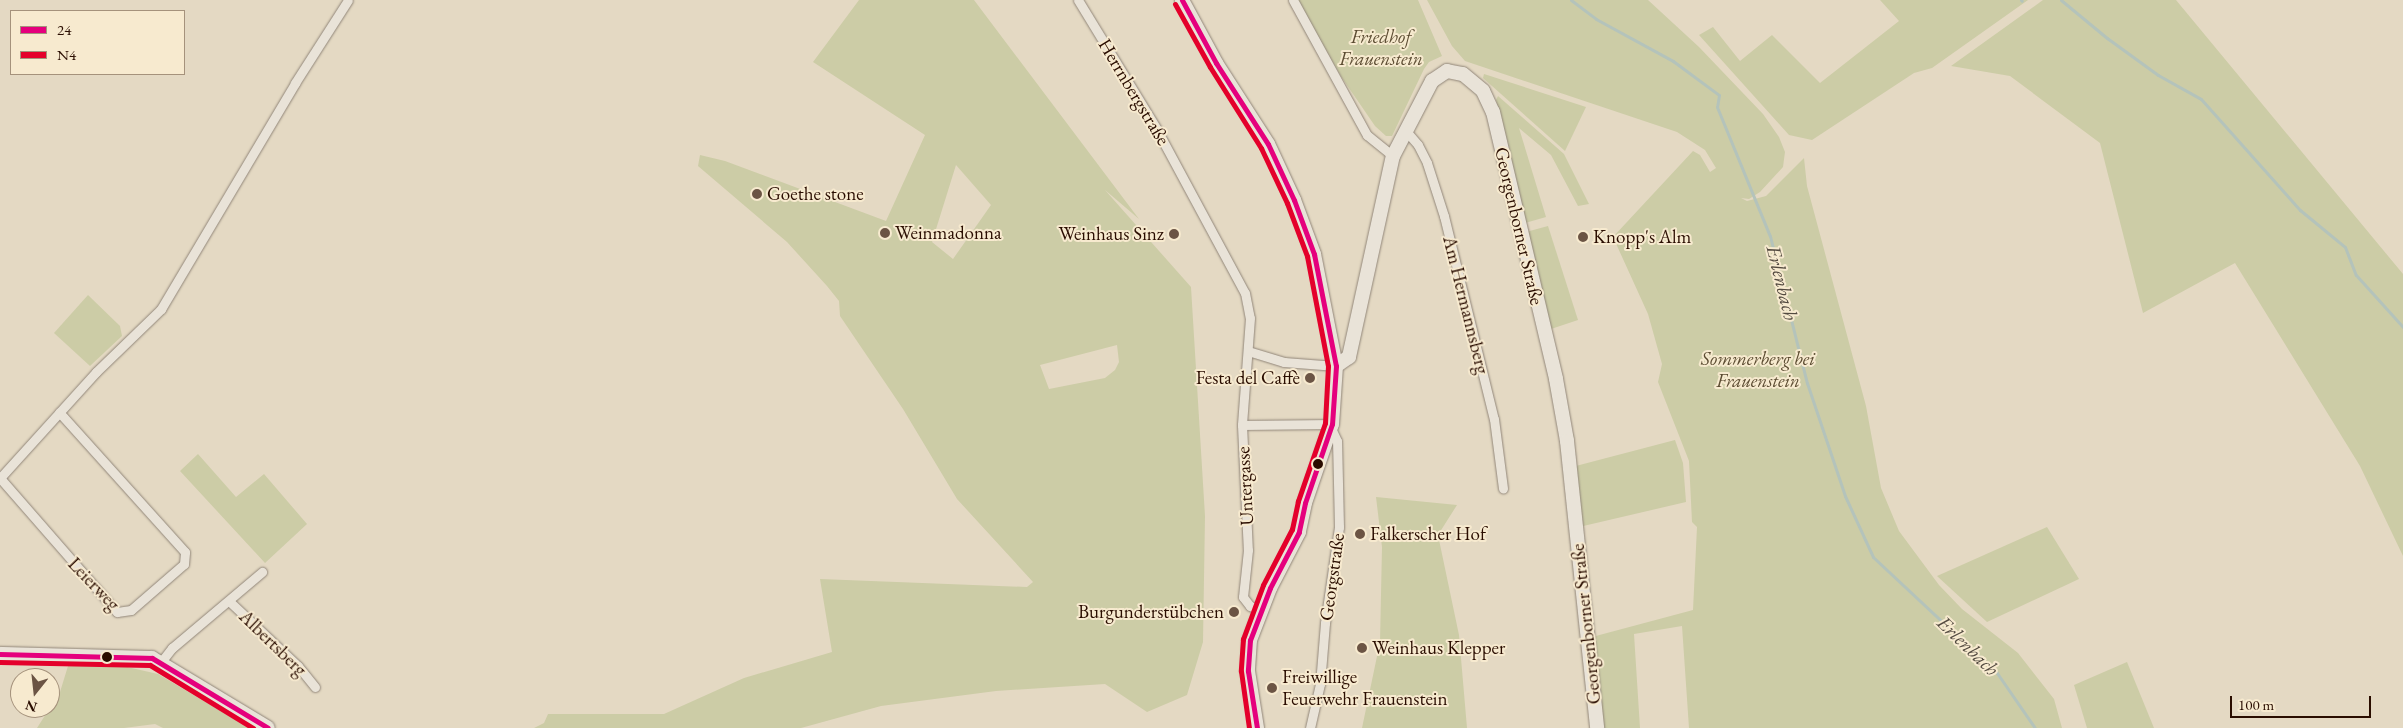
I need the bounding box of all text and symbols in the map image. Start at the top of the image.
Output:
legend [10,10,185,75]
text: 24 [57,20,71,39]
park label: Friedhof Frauenstein [1339,26,1423,70]
street label: Herrnbergstraße [1093,35,1175,149]
text: N4 [57,45,76,64]
street label: Georgenborner Straße [1490,145,1548,307]
place label: Goethe stone [767,183,864,205]
marker: Goethe stone [751,188,763,200]
place label: Weinmadonna [895,222,1002,244]
place label: Weinhaus Sinz [1058,223,1164,245]
place label: Knopp's Alm [1593,226,1691,248]
marker: Weinmadonna [879,227,891,239]
marker: Weinhaus Sinz [1168,228,1180,240]
marker: Knopp's Alm [1577,231,1589,243]
street label: Am Hermannsberg [1438,234,1494,376]
water label: Erlenbach [1761,243,1803,323]
park label: Sommerberg bei Frauenstein [1701,348,1815,392]
place label: Festa del Caffè [1196,367,1300,389]
marker: Festa del Caffè [1304,372,1316,384]
street label: Untergasse [1232,446,1258,526]
unlabelled marker [1313,459,1323,469]
place label: Falkerscher Hof [1370,523,1486,545]
marker: Falkerscher Hof [1354,528,1366,540]
street label: Georgstraße [1315,532,1349,622]
street label: Georgenborner Straße [1566,543,1606,705]
street label: Leierweg [63,553,125,615]
place label: Burgunderstübchen [1078,601,1224,623]
street label: Albertsberg [234,605,312,681]
marker: Burgunderstübchen [1228,606,1240,618]
water label: Erlenbach [1932,611,2004,681]
place label: Weinhaus Klepper [1372,637,1505,659]
marker: Weinhaus Klepper [1356,642,1368,654]
unlabelled marker [102,652,112,662]
place label: Freiwillige Feuerwehr Frauenstein [1282,666,1448,710]
north arrow [10,668,60,718]
marker: Freiwillige Feuerwehr Frauenstein [1266,682,1278,694]
scale bar [2233,686,2374,718]
text: 100 m [2238,695,2274,714]
text: N [23,696,39,717]

